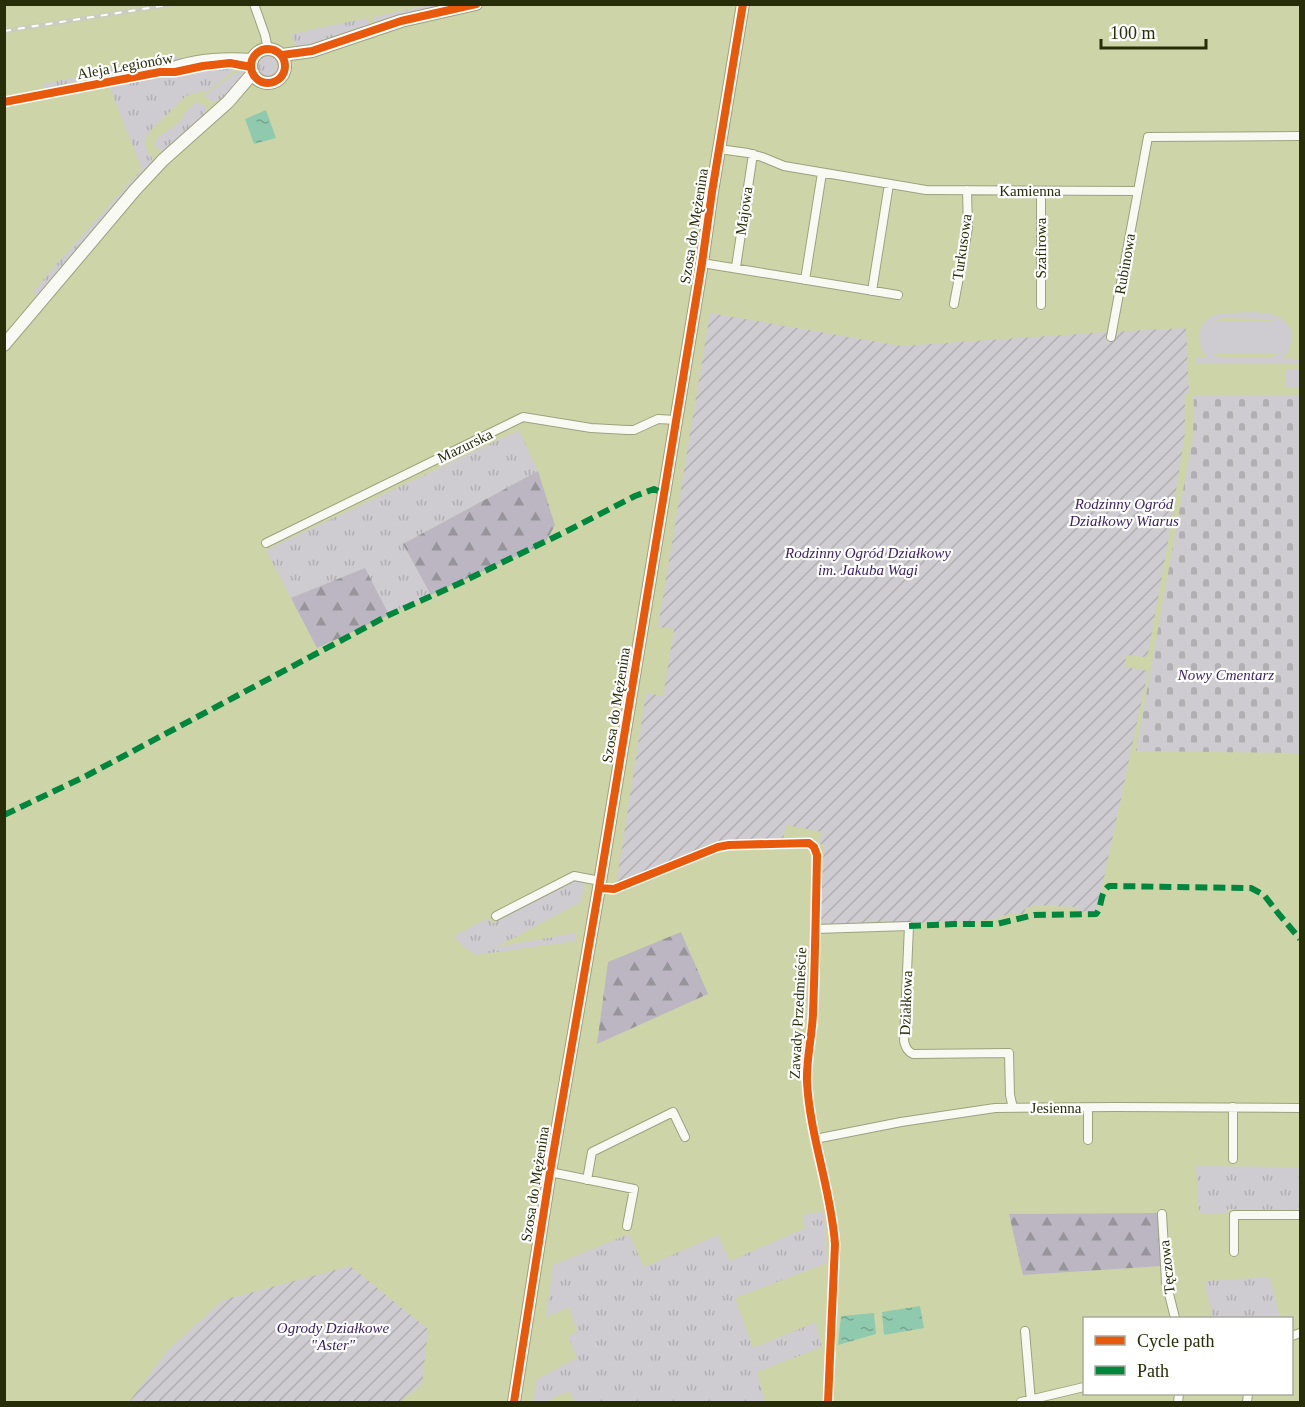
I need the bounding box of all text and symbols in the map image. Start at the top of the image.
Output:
scale bar [1101,12,1206,50]
text: 100 m [1110,23,1156,43]
street label: Aleja Legionów [76,50,174,82]
street label: Szosa do Mężenina [677,167,711,285]
street label: Kamienna [999,183,1061,199]
street label: Majowa [733,185,755,236]
street label: Turkusowa [949,212,975,281]
street label: Szafirowa [1033,217,1049,278]
street label: Rubinowa [1112,232,1138,296]
street label: Mazurska [435,426,495,466]
park label: Rodzinny Ogród Działkowy Wiarus [1068,496,1179,529]
park label: Rodzinny Ogród Działkowy im. Jakuba Wagi [784,545,951,578]
street label: Szosa do Mężenina [599,646,633,764]
park label: Nowy Cmentarz [1177,667,1274,683]
street label: Zawady Przedmieście [787,946,809,1079]
street label: Działkowa [897,970,915,1036]
street label: Jesienna [1031,1100,1082,1116]
street label: Szosa do Mężenina [518,1125,552,1243]
street label: Tęczowa [1156,1239,1178,1295]
legend [1083,1317,1293,1395]
park label: Ogrody Działkowe "Aster" [277,1320,390,1353]
text: Cycle path [1137,1331,1214,1351]
text: Path [1137,1361,1169,1381]

